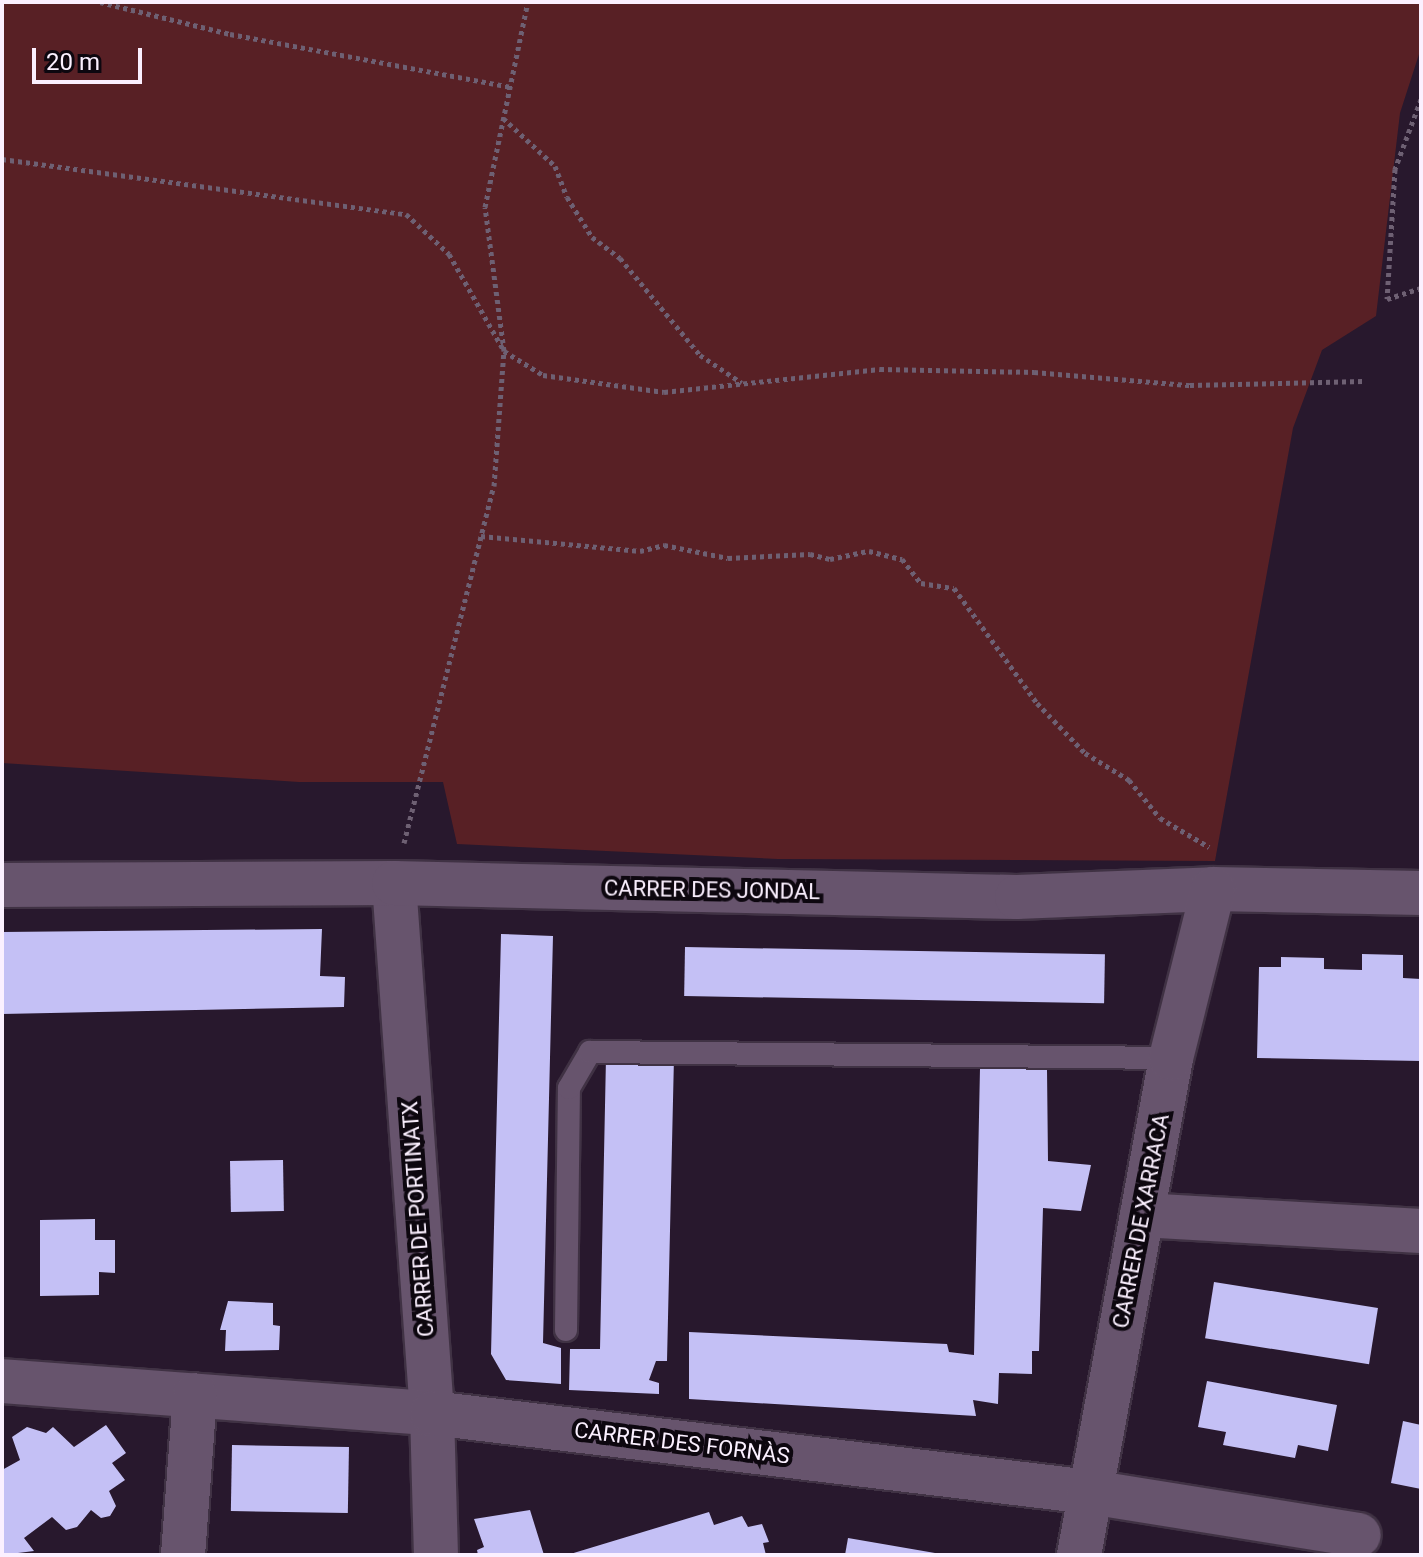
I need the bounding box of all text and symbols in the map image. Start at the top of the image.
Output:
scale bar [36,32,146,82]
text: 20 m [46,48,100,76]
street label: CARRER DES JONDAL [604,875,820,905]
street label: CARRER DE PORTINATX [397,1100,439,1338]
street label: CARRER DE XARRACA [1107,1112,1175,1330]
street label: CARRER DES FORNÀS [573,1417,791,1469]

